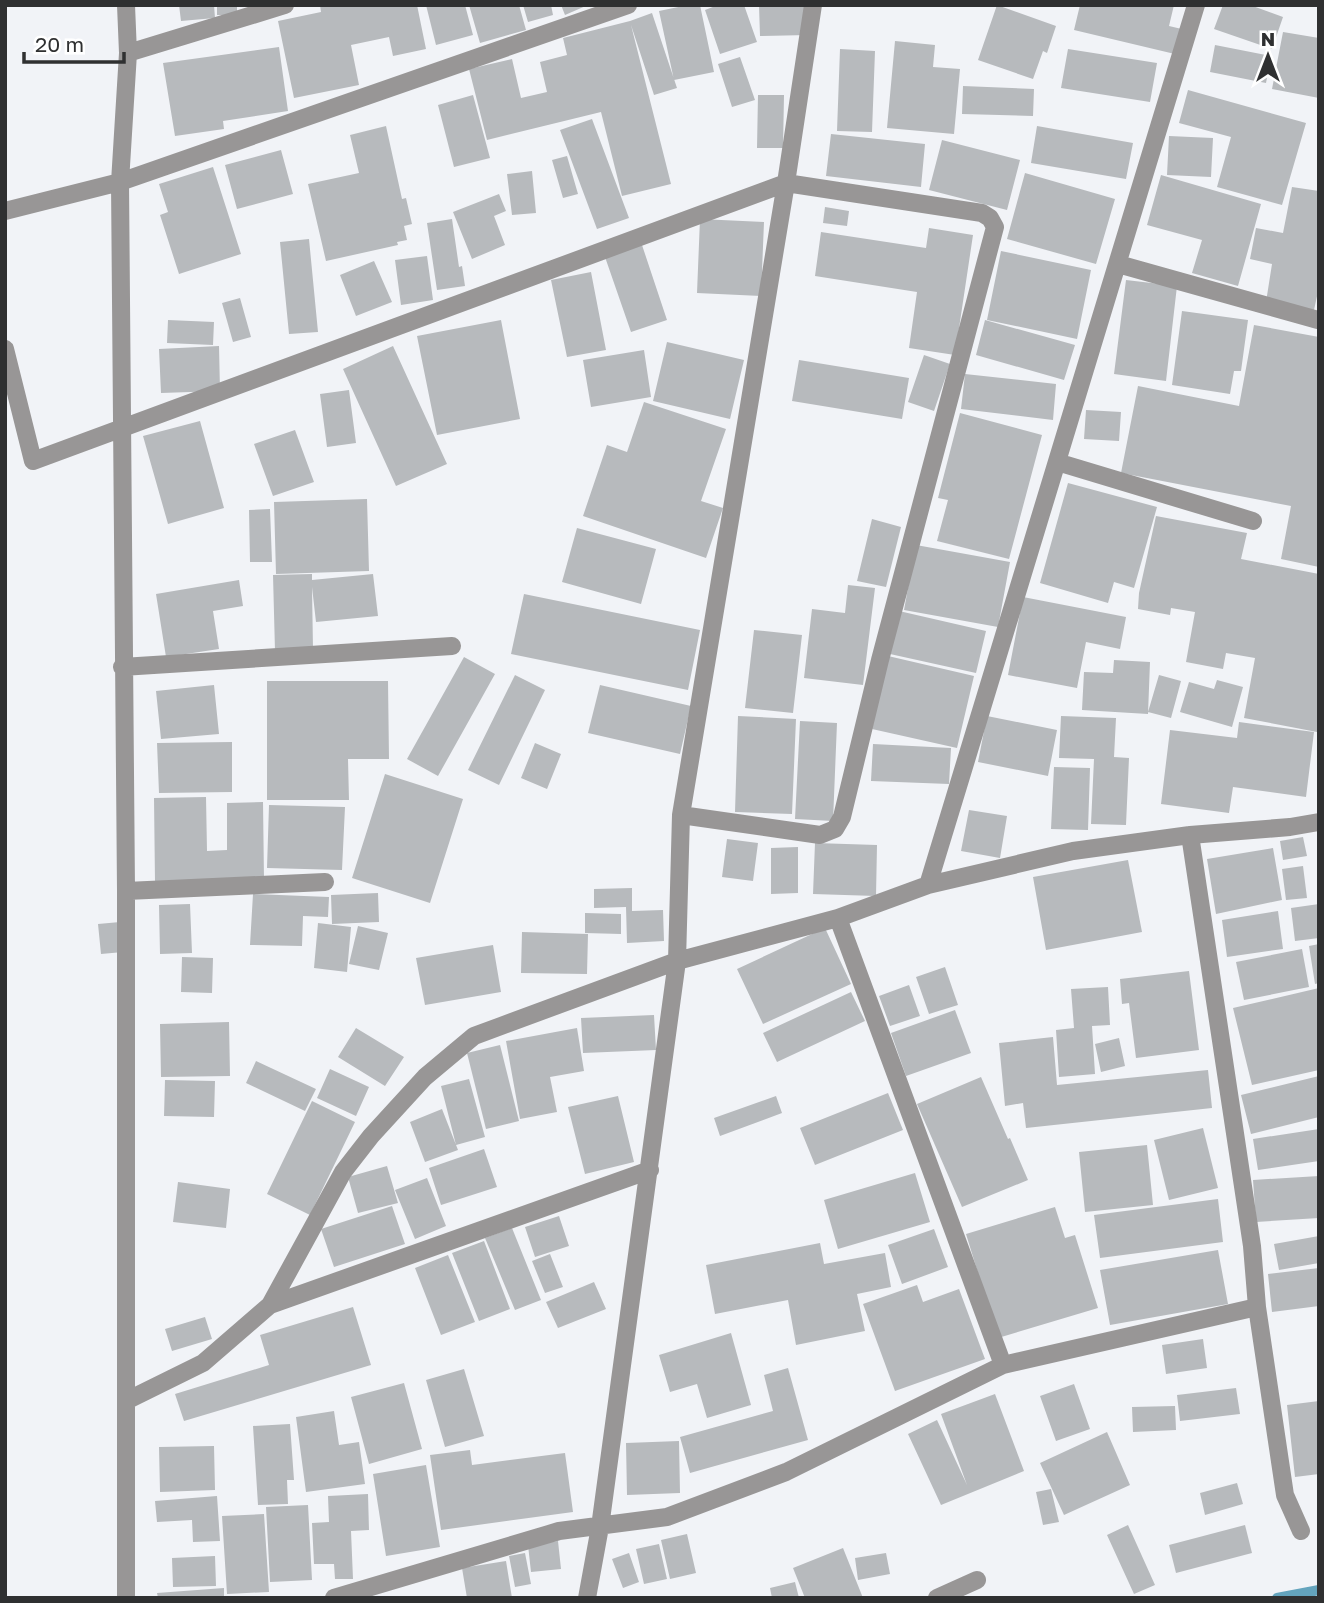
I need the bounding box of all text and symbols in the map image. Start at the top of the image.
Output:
scale bar [24,21,124,65]
north arrow [1233,21,1303,91]
text: N [1261,27,1275,50]
text: 20 m [35,31,84,57]

